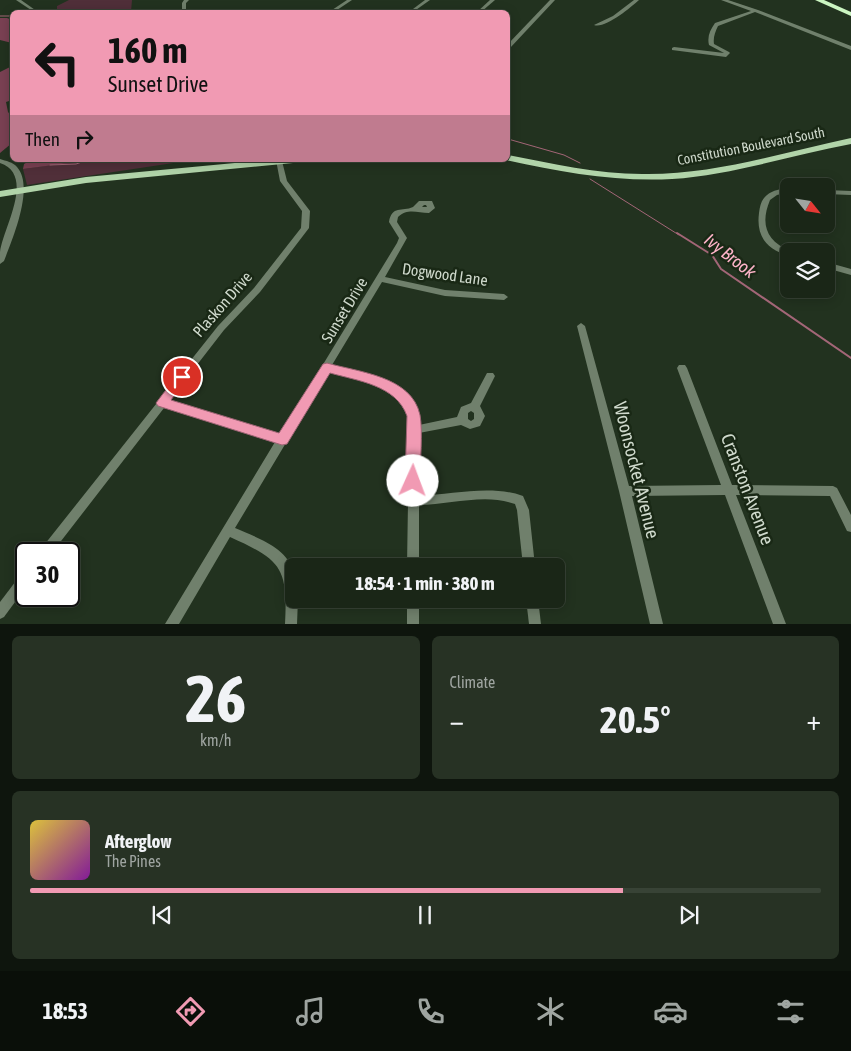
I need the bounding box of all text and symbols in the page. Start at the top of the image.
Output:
icon: left [25,30,90,95]
text: 160 m [108,30,187,70]
text: Sunset Drive [108,71,208,97]
street label: Constitution Boulevard South [676,124,826,168]
icon: right [70,125,98,153]
text: Then [25,128,60,150]
north arrow [780,178,835,232]
map controls [780,178,835,298]
water label: Ivy Brook [700,229,761,283]
button: layers [780,243,835,298]
street label: Dogwood Lane [401,259,489,290]
street label: Plaskon Drive [189,268,255,340]
street label: Sunset Drive [317,274,371,346]
pin [161,356,203,398]
icon: arrive [168,363,196,391]
street label: Woonsocket Avenue [609,399,665,541]
street label: Cranston Avenue [717,430,779,548]
position arrow [386,454,438,506]
speed limit sign: 30 [15,542,80,607]
text: 18:54 · 1 min · 380 m [355,572,495,594]
text: 26 [185,661,246,736]
text: Climate [450,673,495,691]
text: 20.5° [600,698,671,741]
text: − [450,704,464,736]
text: + [806,704,821,736]
text: km/h [200,731,232,749]
text: Afterglow [105,830,172,852]
text: The Pines [105,852,161,870]
icon: previous [148,901,176,929]
icon: pause [411,901,439,929]
icon: next [675,901,703,929]
icon: directions [173,994,208,1029]
icon: music [293,994,328,1029]
icon: phone [413,994,448,1029]
icon: climate [533,994,568,1029]
icon: car [653,994,688,1029]
icon: filters [773,994,808,1029]
text: 18:53 [43,998,88,1024]

